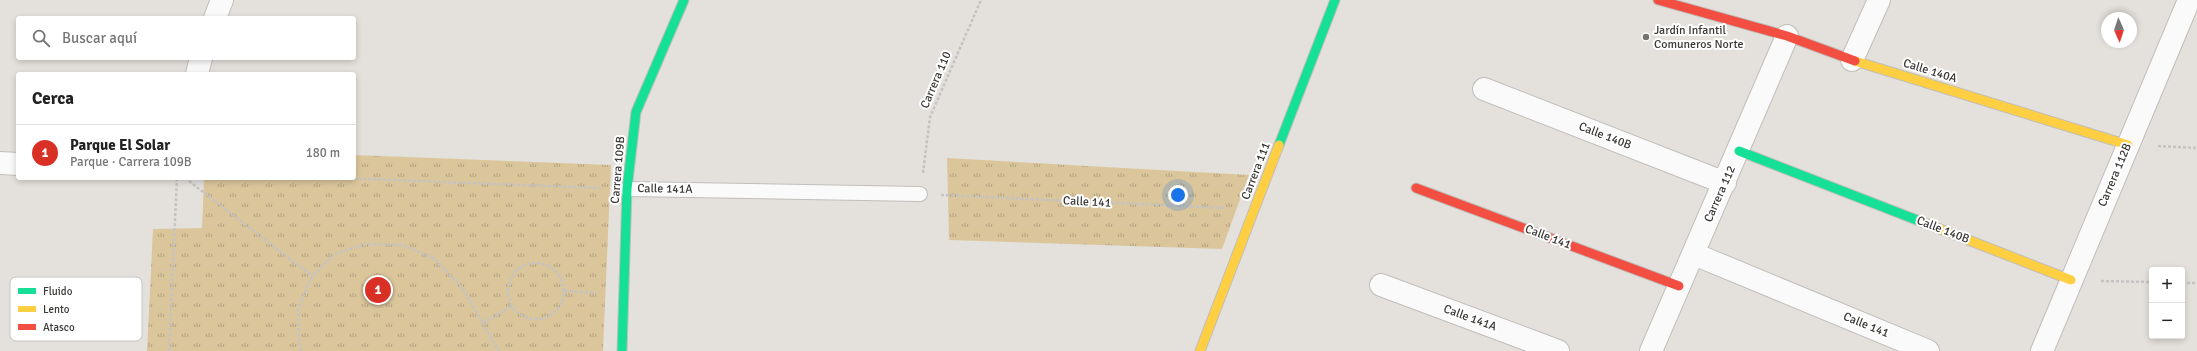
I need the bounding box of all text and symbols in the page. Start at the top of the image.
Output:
north arrow [2101,12,2137,48]
search box [16,16,356,60]
place label: Jardín Infantil Comuneros Norte [1654,23,1744,52]
icon: search [30,27,52,49]
text: Buscar aquí [62,29,137,47]
marker: Jardín Infantil Comuneros Norte [1641,32,1651,42]
street label: Carrera 110 [917,49,955,111]
street label: Calle 140A [1901,56,1959,86]
text: Cerca [32,88,74,109]
street label: Calle 140B [1576,119,1634,153]
text: Parque El Solar [70,136,170,154]
street label: Carrera 109B [608,136,628,204]
street label: Carrera 111 [1238,140,1274,202]
street label: Carrera 112B [2095,141,2135,209]
text: 1 [41,145,49,161]
text: 180 m [306,145,340,161]
text: Parque · Carrera 109B [70,154,192,170]
street label: Carrera 112 [1701,163,1739,225]
street label: Calle 141A [637,181,694,197]
your location [1168,185,1188,205]
street label: Calle 141 [1063,193,1111,211]
street label: Calle 140B [1914,213,1972,247]
street label: Calle 141 [1523,221,1573,253]
map controls [2149,267,2185,339]
button: + [2149,267,2185,303]
pin: 1 [365,275,391,305]
legend [10,277,142,341]
text: Fluido [43,285,73,298]
street label: Calle 141A [1441,301,1499,335]
text: Lento [43,303,70,316]
button: − [2149,303,2185,339]
street label: Calle 141 [1841,309,1891,341]
text: Atasco [43,321,75,334]

